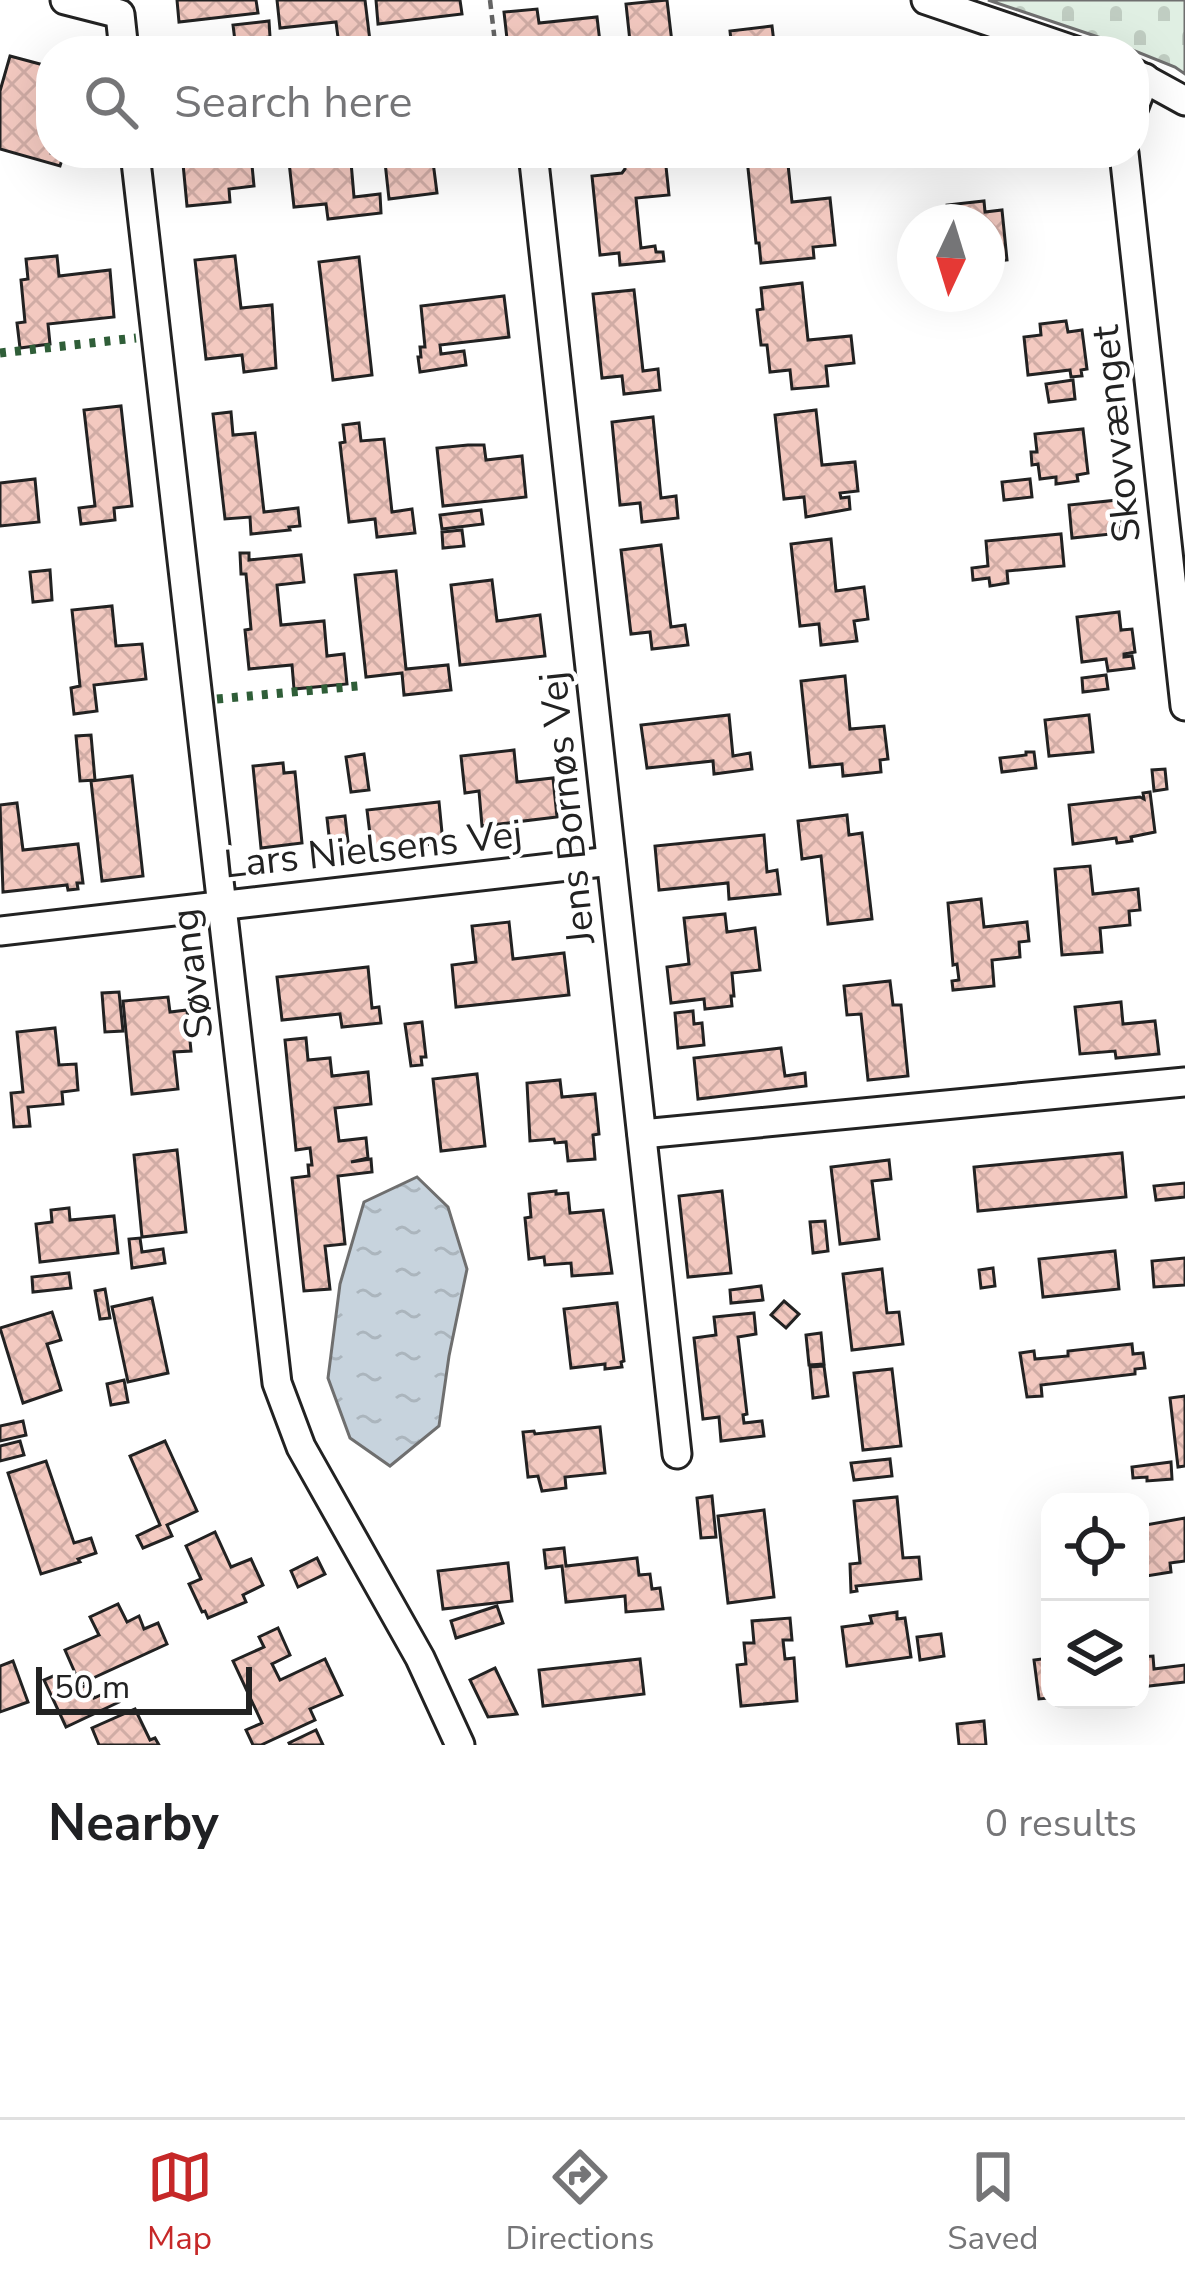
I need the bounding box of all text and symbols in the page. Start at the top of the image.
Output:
search box [36,36,1149,168]
icon: search [78,69,144,135]
text: Search here [174,72,413,133]
north arrow [897,204,1005,312]
street label: Skovvænget [1079,322,1154,545]
street label: Jens Bornøs Vej [527,669,608,948]
street label: Lars Nielsens Vej [222,807,525,891]
street label: Søvang [158,906,227,1042]
map controls [1041,1493,1149,1709]
button: locate [1041,1493,1149,1601]
button: layers [1041,1601,1149,1709]
scale bar [36,1661,252,1714]
text: 50 m [54,1665,130,1710]
text: Nearby [48,1788,219,1858]
text: 0 results [985,1797,1137,1850]
tab: Map [147,2144,213,2261]
tab: Directions [506,2144,654,2261]
tab: Saved [947,2144,1038,2261]

